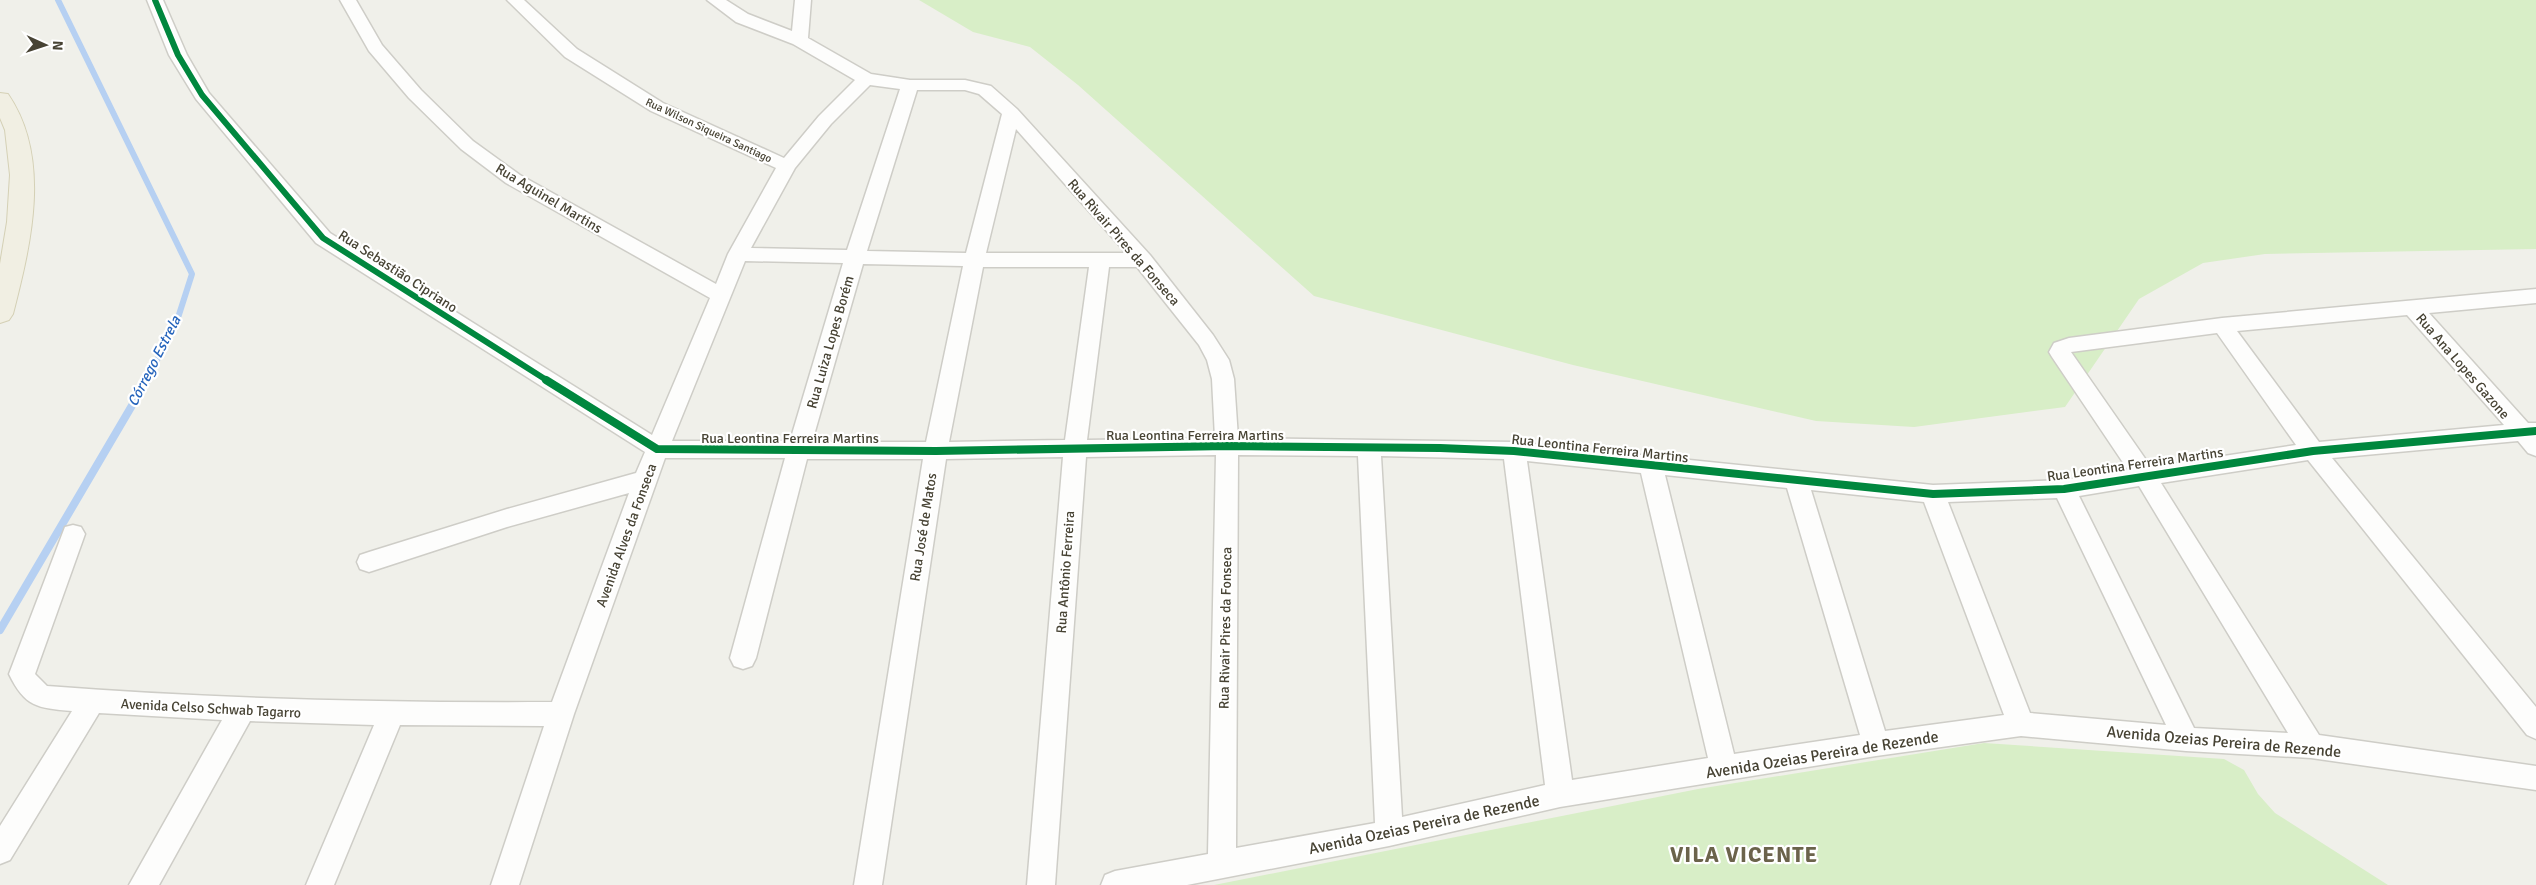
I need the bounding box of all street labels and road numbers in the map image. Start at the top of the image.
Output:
street label: Rua Wilson Siqueira Santiago [644,95,774,166]
street label: Rua Aguinel Martins [492,160,605,237]
street label: Rua Rivair Pires da Fonseca [1064,175,1183,309]
street label: Rua Sebastião Cipriano [335,227,460,316]
street label: Rua Luiza Lopes Borém [803,274,858,411]
street label: Rua Ana Lopes Gazone [2412,310,2513,423]
street label: Rua Leontina Ferreira Martins [1106,427,1284,444]
street label: Rua Leontina Ferreira Martins [701,430,879,447]
street label: Rua Leontina Ferreira Martins [1511,431,1689,466]
street label: Rua Leontina Ferreira Martins [2046,444,2224,485]
street label: Avenida Alves da Fonseca [593,461,660,609]
street label: Rua José de Matos [907,472,940,583]
street label: Rua Antônio Ferreira [1053,510,1078,634]
street label: Rua Rivair Pires da Fonseca [1216,547,1235,709]
street label: Avenida Celso Schwab Tagarro [120,695,302,722]
street label: Avenida Ozeias Pereira de Rezende [2106,722,2342,762]
street label: Avenida Ozeias Pereira de Rezende [1704,727,1940,783]
street label: Avenida Ozeias Pereira de Rezende [1307,791,1541,859]

